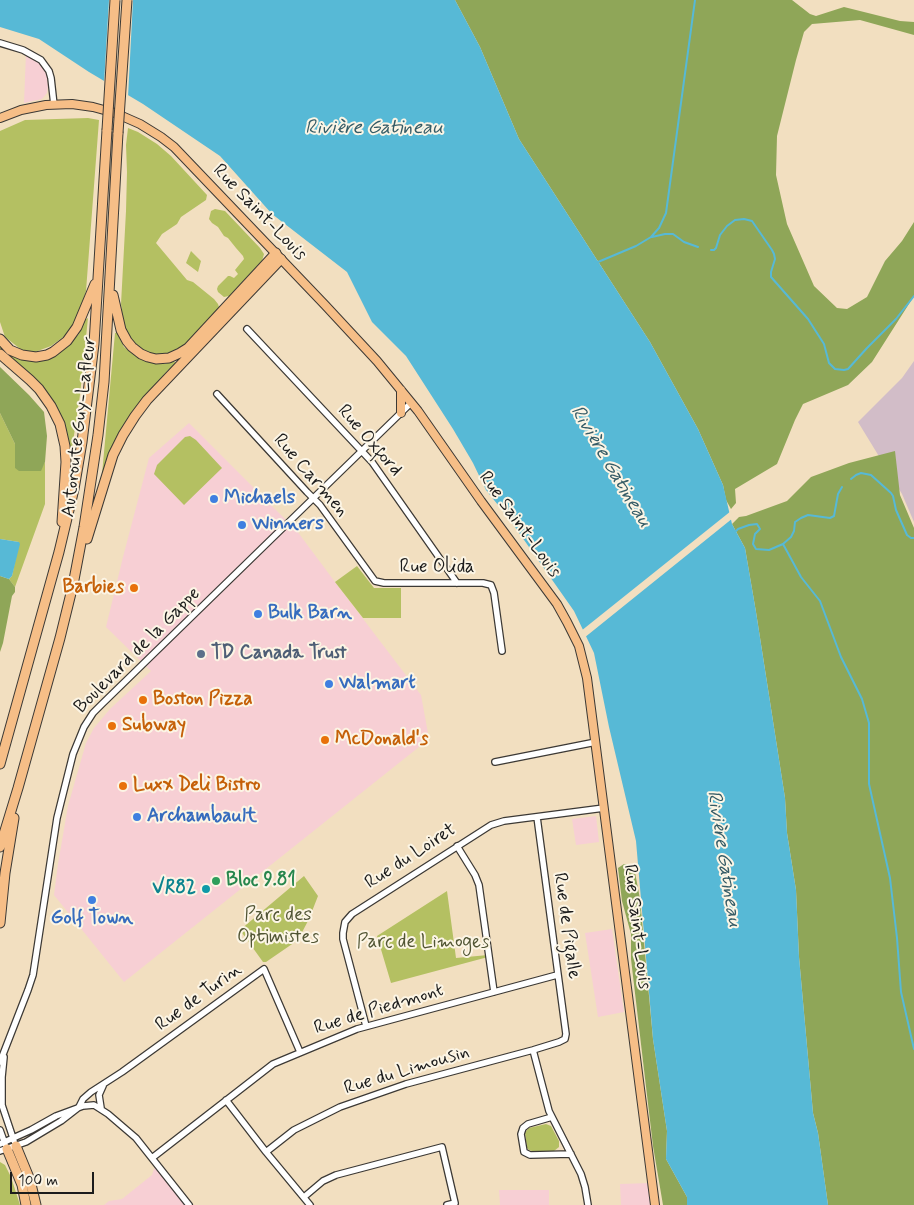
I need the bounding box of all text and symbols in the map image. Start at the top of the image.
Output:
water label: Rivière Gatineau [305,117,443,141]
street label: Rue Saint-Louis [207,160,311,266]
street label: Autoroute Guy-Lafleur [58,335,102,519]
street label: Rue Oxford [332,400,406,482]
water label: Rivière Gatineau [564,402,656,532]
street label: Rue Carmen [268,430,352,522]
street label: Rue Saint-Louis [473,467,565,583]
place label: Michaels [224,488,295,510]
marker: Michaels [208,493,220,505]
place label: Winners [252,514,324,536]
marker: Winners [236,519,248,531]
street label: Rue Olida [399,557,475,579]
place label: Barbies [62,577,124,599]
marker: Barbies [128,582,140,594]
street label: Boulevard de la Gappe [70,583,206,719]
place label: Bulk Barn [268,603,352,625]
marker: Bulk Barn [252,608,264,620]
place label: TD Canada Trust [211,643,347,665]
marker: TD Canada Trust [195,648,207,660]
place label: Walmart [339,673,416,695]
marker: Walmart [323,678,335,690]
place label: Boston Pizza [153,689,252,711]
marker: Boston Pizza [137,694,149,706]
place label: Subway [122,715,186,737]
marker: Subway [106,720,118,732]
place label: McDonald's [335,729,428,751]
marker: McDonald's [319,734,331,746]
place label: Luxx Deli Bistro [133,775,260,797]
marker: Luxx Deli Bistro [117,780,129,792]
water label: Rivière Gatineau [700,789,746,929]
place label: Archambault [147,806,257,828]
marker: Archambault [131,811,143,823]
street label: Rue du Loiret [361,819,461,895]
street label: Rue Saint-Louis [617,863,655,991]
place label: Bloc 9.81 [226,870,296,892]
street label: Rue de Pigalle [547,871,585,981]
marker: Bloc 9.81 [210,875,222,887]
place label: VR82 [152,878,196,900]
marker: VR82 [200,883,212,895]
marker: Golf Town [86,894,98,906]
park label: Parc des Optimistes [237,905,319,949]
place label: Golf Town [51,908,133,930]
park label: Parc de Limoges [357,932,489,954]
street label: Rue de Turin [151,959,247,1037]
street label: Rue de Piedmont [311,979,447,1041]
street label: Rue du Limousin [342,1041,472,1101]
scale bar [12,1162,96,1194]
text: 100 m [18,1171,58,1191]

